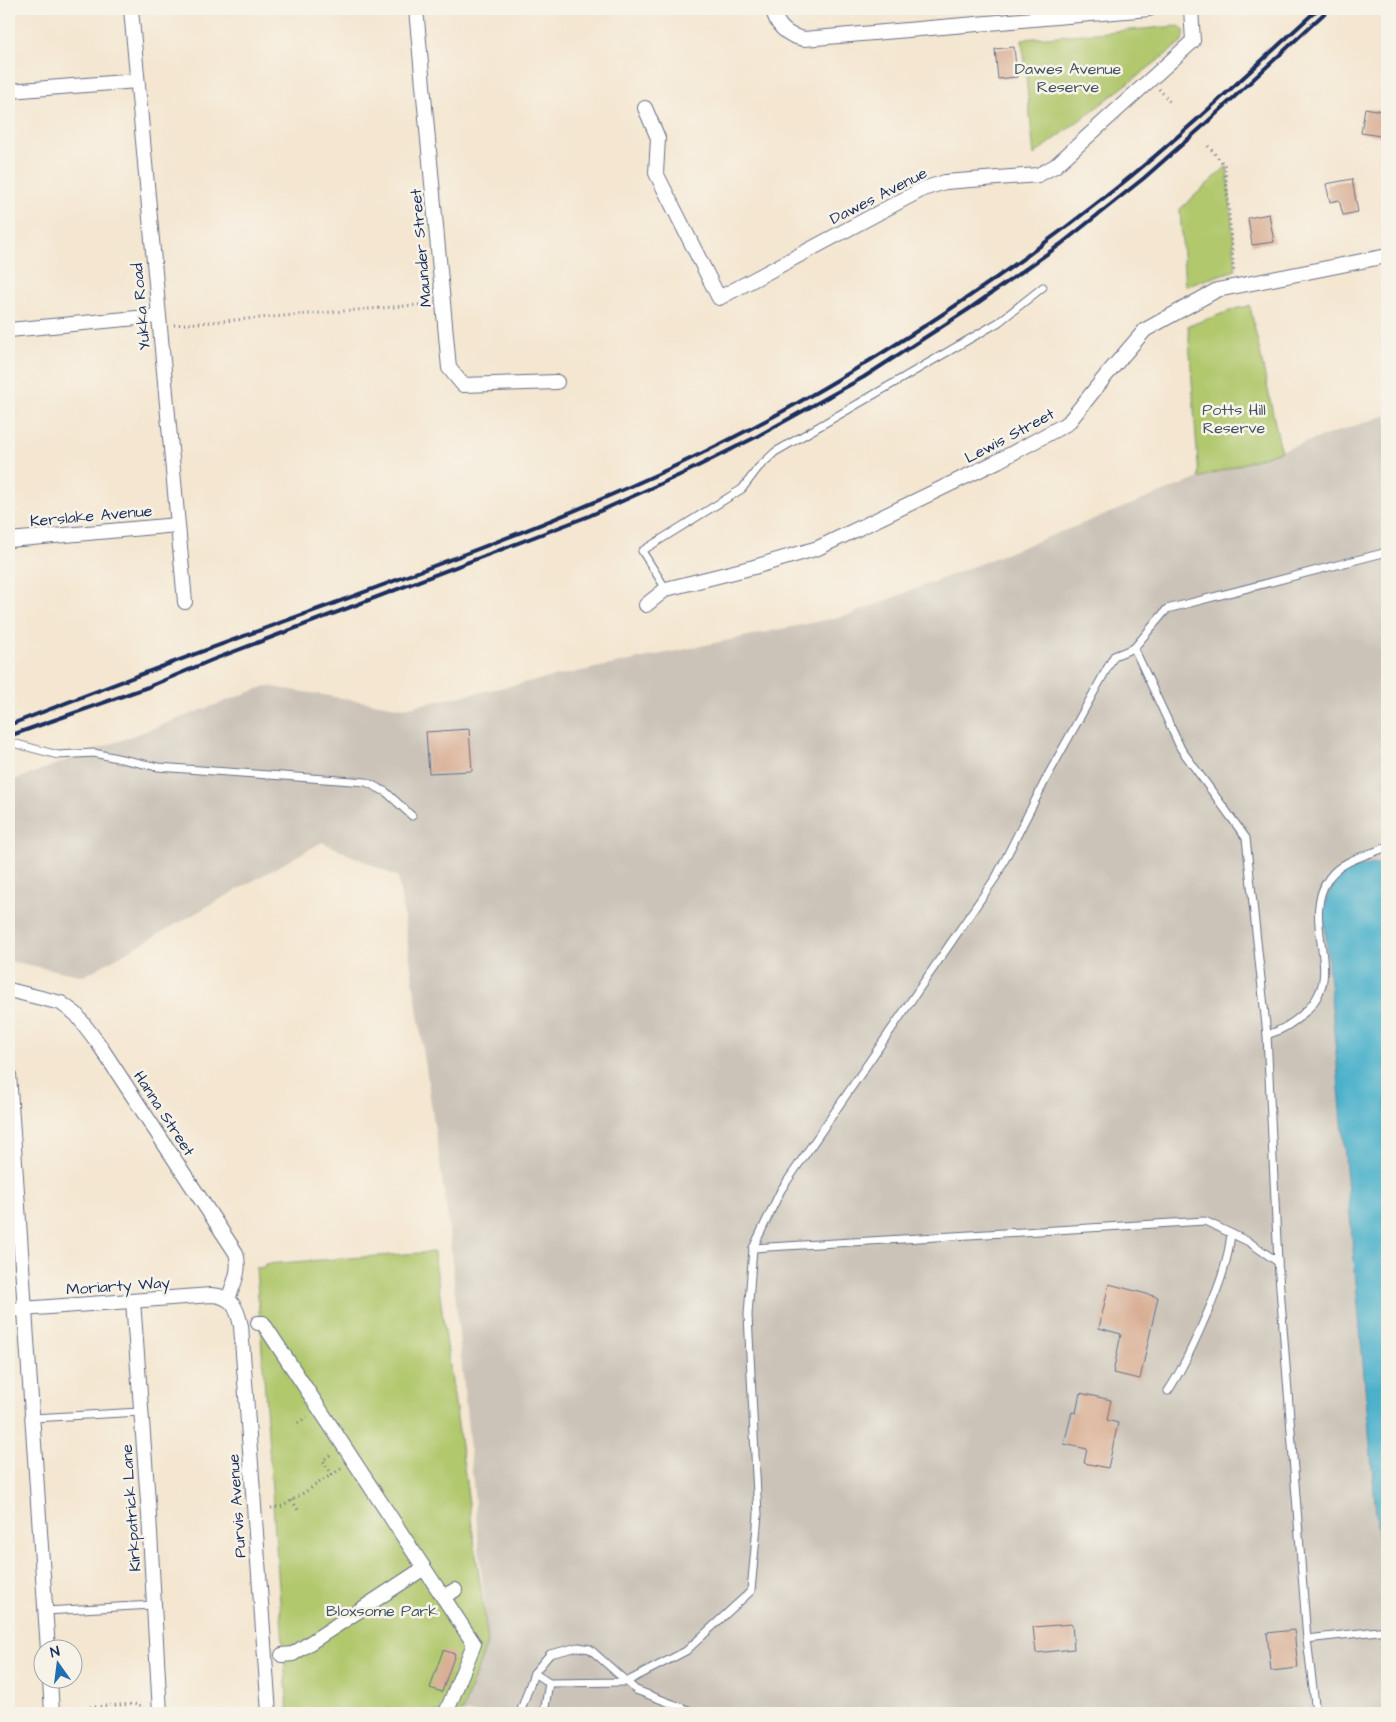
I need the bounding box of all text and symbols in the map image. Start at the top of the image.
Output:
park label: Dawes Avenue Reserve [1015,58,1122,98]
street label: Dawes Avenue [826,162,931,230]
street label: Maunder Street [405,187,437,308]
street label: Yukka Road [126,262,156,352]
park label: Potts Hill Reserve [1202,399,1266,439]
street label: Lewis Street [961,403,1059,469]
street label: Kerslake Avenue [29,500,154,532]
street label: Hanna Street [128,1067,200,1161]
street label: Moriarty Way [65,1271,171,1302]
street label: Kirkpatrick Lane [116,1443,146,1572]
street label: Purvis Avenue [222,1453,252,1559]
park label: Bloxsome Park [326,1600,438,1622]
north arrow [32,1640,82,1690]
text: N [48,1642,62,1663]

